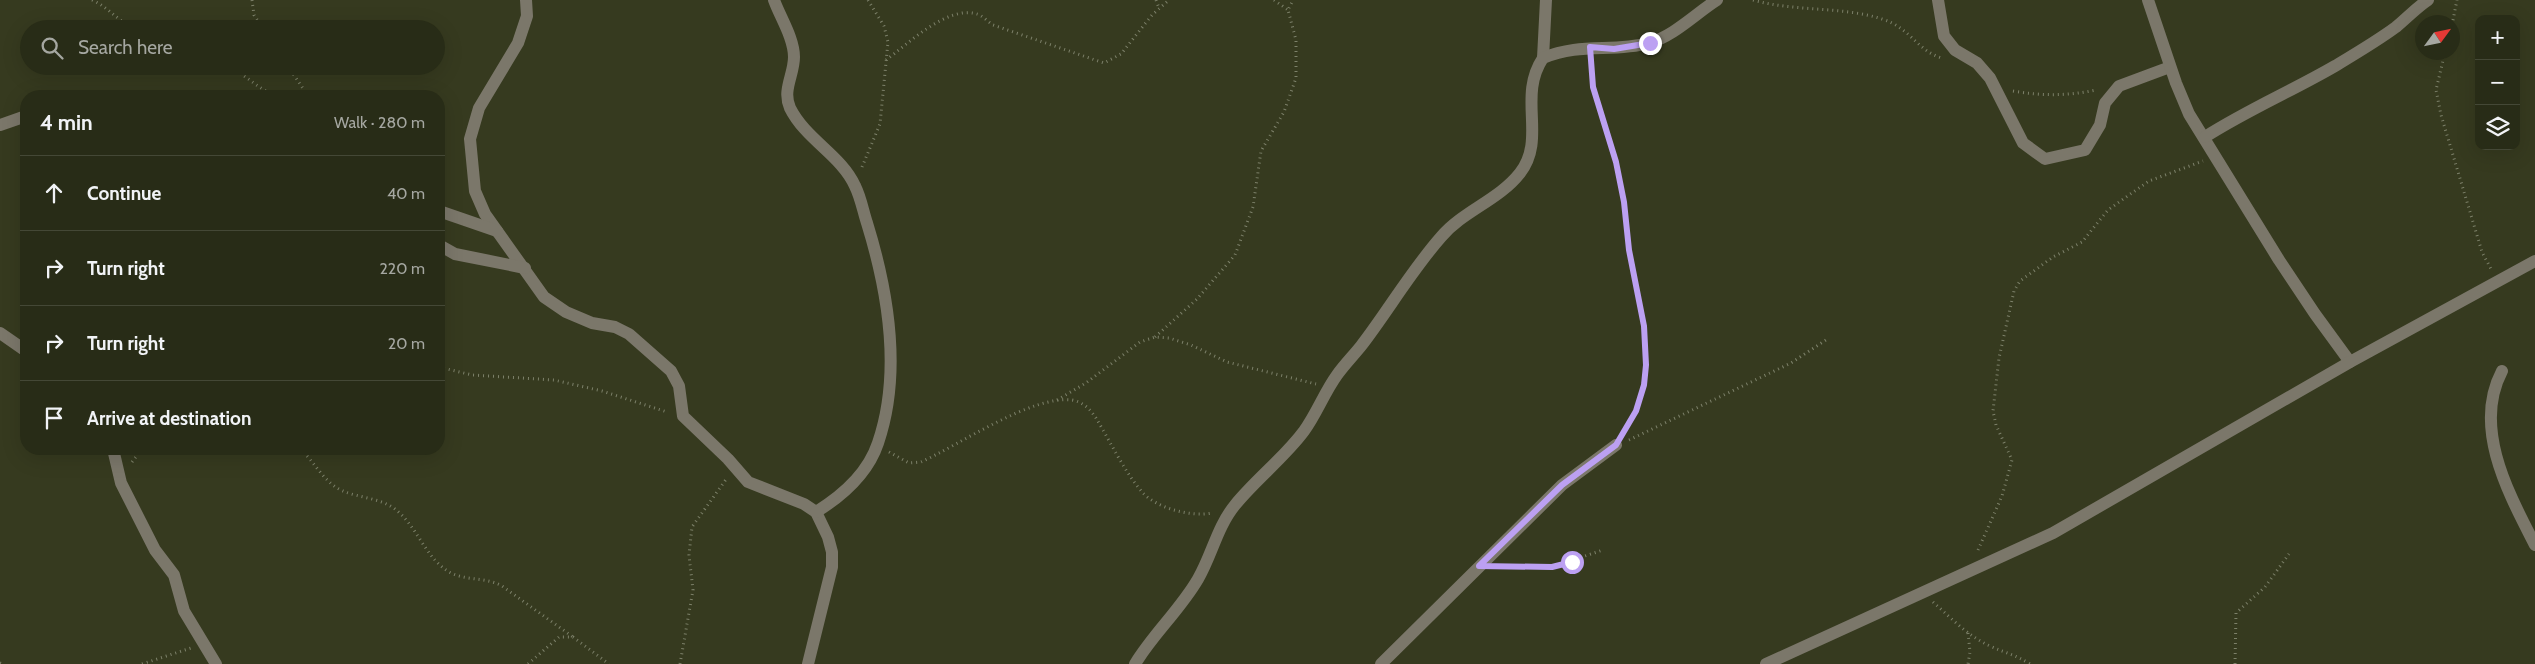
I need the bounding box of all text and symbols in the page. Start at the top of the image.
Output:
north arrow [2415,15,2460,60]
map controls [2475,15,2520,150]
button: + [2475,15,2520,60]
search box [20,20,445,75]
route end [1639,32,1662,55]
icon: search [38,34,66,62]
text: Search here [78,36,172,59]
button: − [2475,60,2520,105]
button: layers [2475,105,2520,150]
text: 4 min [40,110,93,135]
text: Walk · 280 m [334,113,425,132]
icon: ahead [40,179,68,207]
text: Continue [87,182,161,205]
text: 40 m [387,184,425,203]
icon: right [40,254,68,282]
text: Turn right [87,257,165,280]
text: 220 m [379,259,425,278]
icon: right [40,329,68,357]
text: Turn right [87,332,165,355]
text: 20 m [388,334,425,353]
icon: arrive [40,404,68,432]
text: Arrive at destination [87,407,251,430]
route start [1561,551,1584,574]

